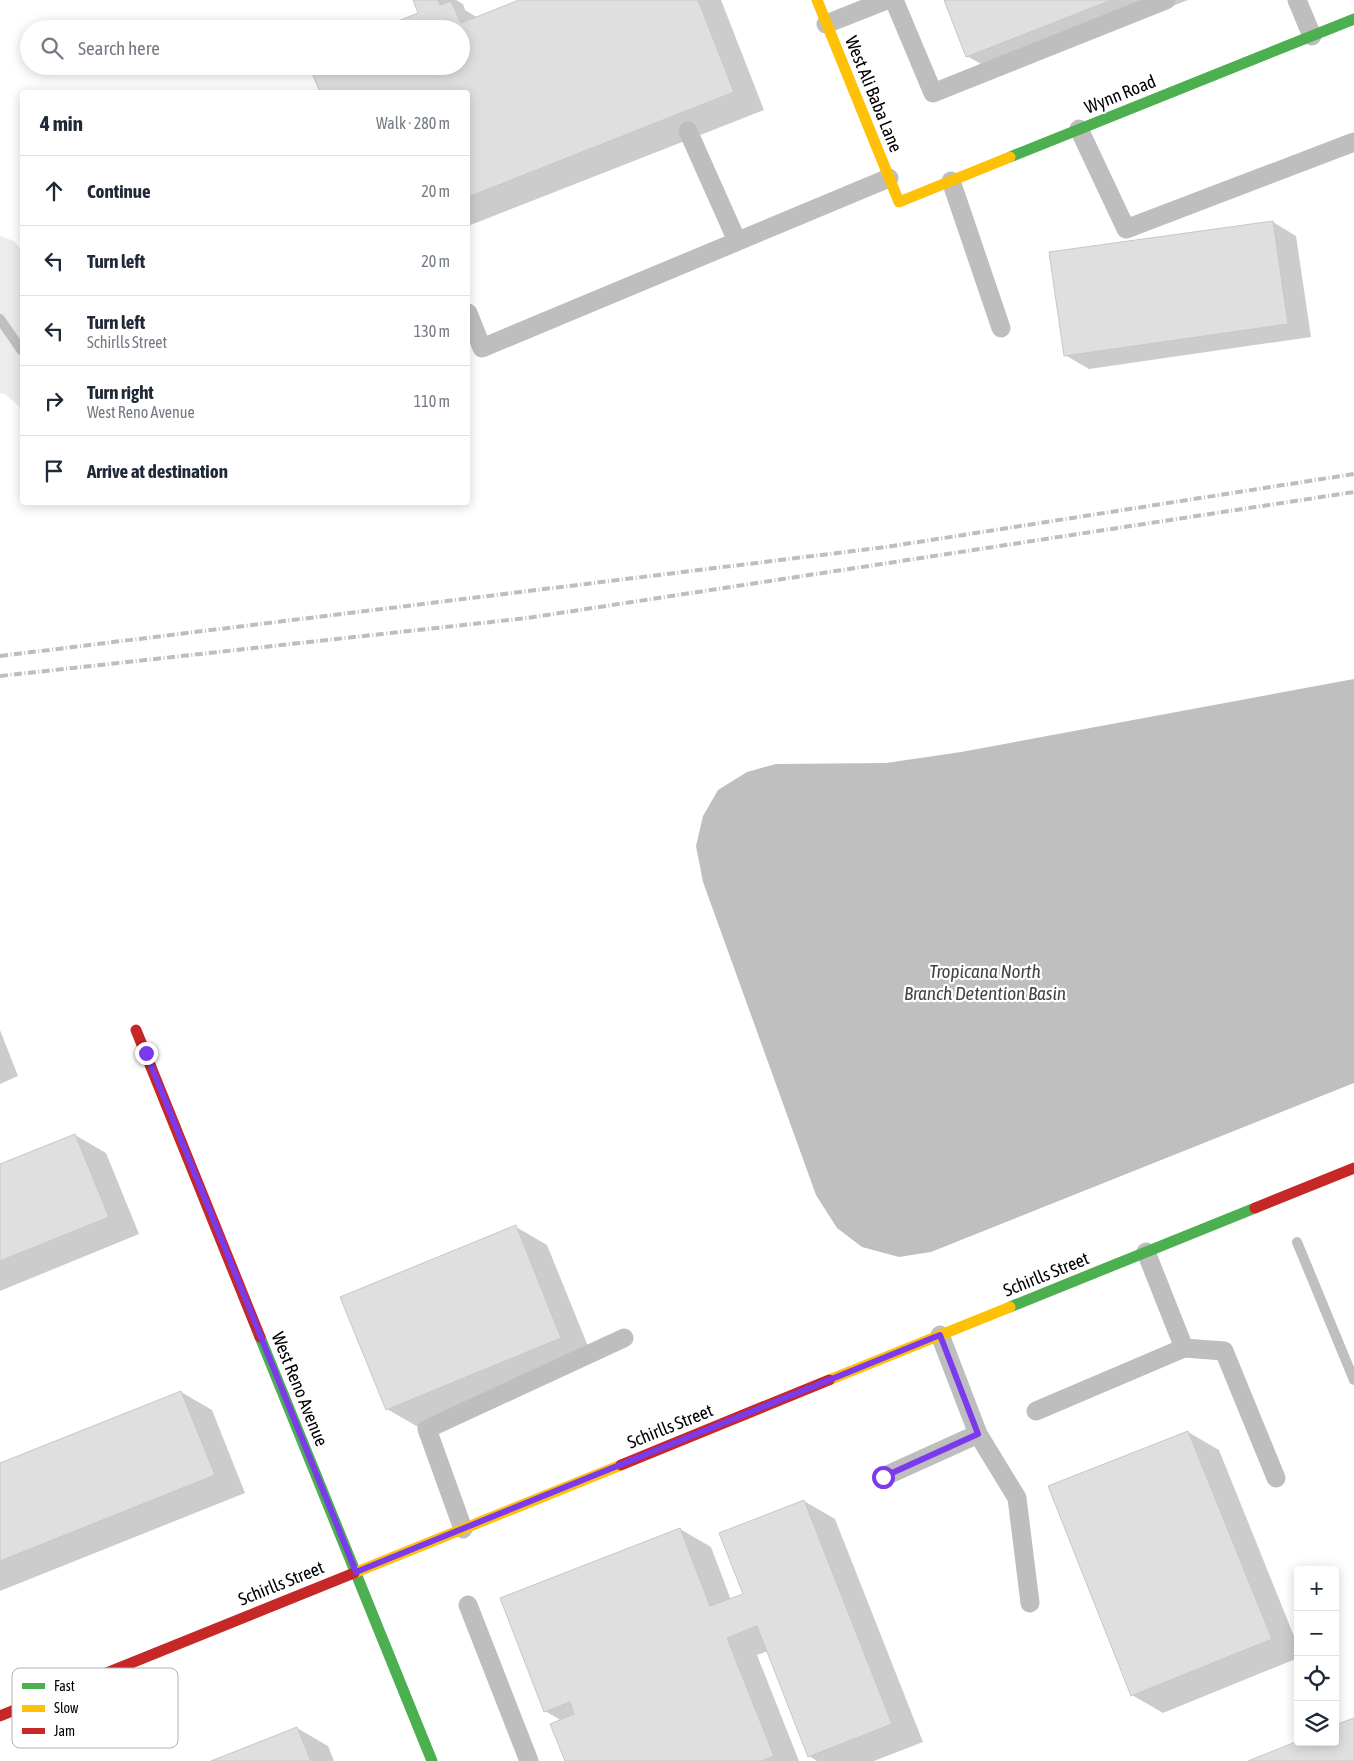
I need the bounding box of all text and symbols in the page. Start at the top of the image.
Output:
search box [20,20,470,75]
street label: West Ali Baba Lane [841,33,907,155]
icon: search [38,34,66,62]
text: Search here [78,37,160,59]
street label: Wynn Road [1081,70,1159,118]
text: 4 min [40,111,83,135]
text: Walk · 280 m [376,114,450,132]
icon: ahead [40,177,68,205]
text: Continue [87,180,151,202]
text: 20 m [421,182,450,200]
icon: left [40,247,68,275]
text: Turn left [87,250,145,272]
text: 20 m [421,252,450,270]
text: Turn left [87,311,145,333]
icon: left [40,317,68,345]
text: 130 m [414,322,450,340]
text: Schirlls Street [87,333,167,351]
text: Turn right [87,381,154,403]
icon: right [40,387,68,415]
text: 110 m [414,392,450,410]
text: West Reno Avenue [87,403,195,421]
icon: arrive [40,457,68,485]
text: Arrive at destination [87,460,228,482]
water label: Tropicana North Branch Detention Basin [904,960,1066,1004]
route end [135,1042,158,1065]
street label: Schirlls Street [1000,1247,1092,1301]
street label: West Reno Avenue [268,1329,332,1449]
street label: Schirlls Street [624,1399,716,1453]
route start [872,1466,895,1489]
street label: Schirlls Street [235,1556,327,1610]
map controls [1294,1566,1339,1746]
button: + [1294,1566,1339,1611]
button: − [1294,1611,1339,1656]
button: locate [1294,1656,1339,1701]
legend [12,1668,178,1748]
text: Fast [54,1678,75,1694]
text: Slow [54,1700,79,1716]
button: layers [1294,1701,1339,1746]
text: Jam [54,1723,75,1739]

